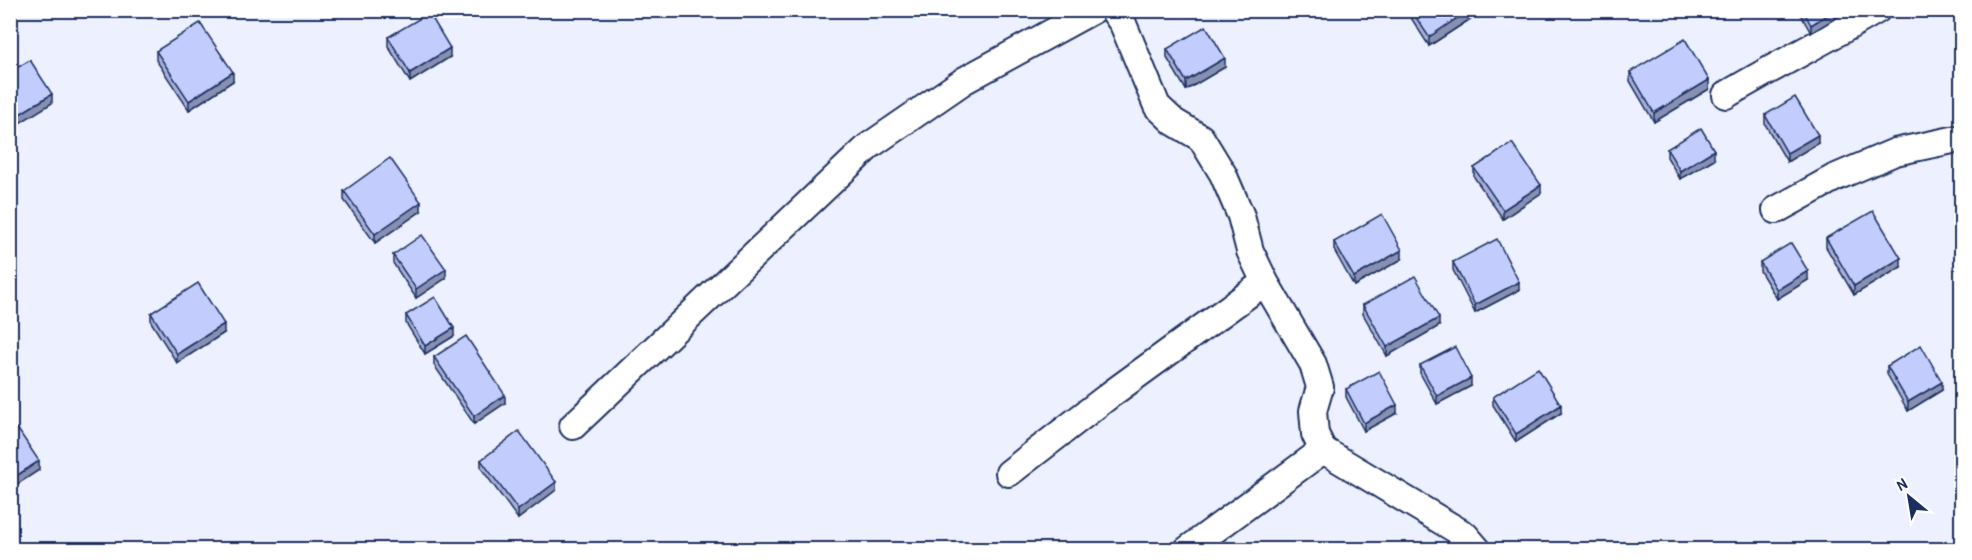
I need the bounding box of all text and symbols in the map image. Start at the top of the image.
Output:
north arrow [1879,467,1939,527]
text: N [1892,472,1911,496]

